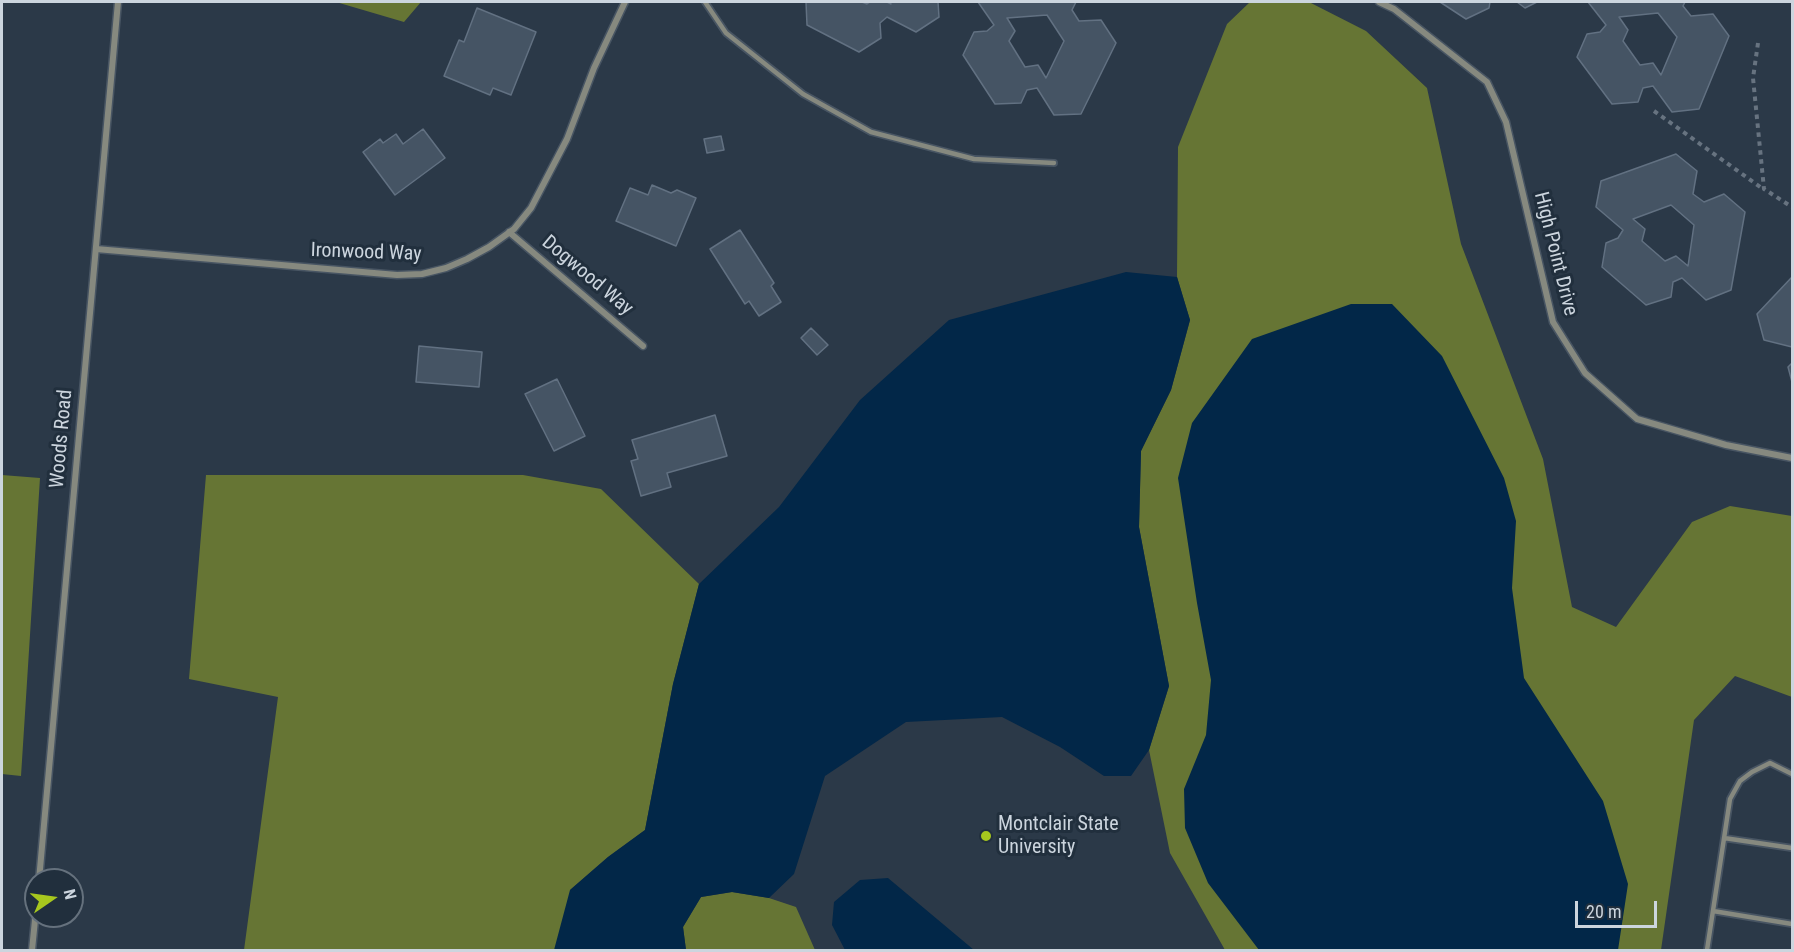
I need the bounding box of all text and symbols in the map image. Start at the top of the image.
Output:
street label: High Point Drive [1528,190,1582,318]
street label: Dogwood Way [537,231,637,321]
street label: Ironwood Way [310,239,422,267]
street label: Woods Road [46,389,78,489]
place label: Montclair State University [998,813,1119,860]
marker: Montclair State University [979,829,993,843]
north arrow [24,868,84,928]
text: N [60,887,80,901]
scale bar [1578,889,1660,927]
text: 20 m [1586,901,1621,922]

